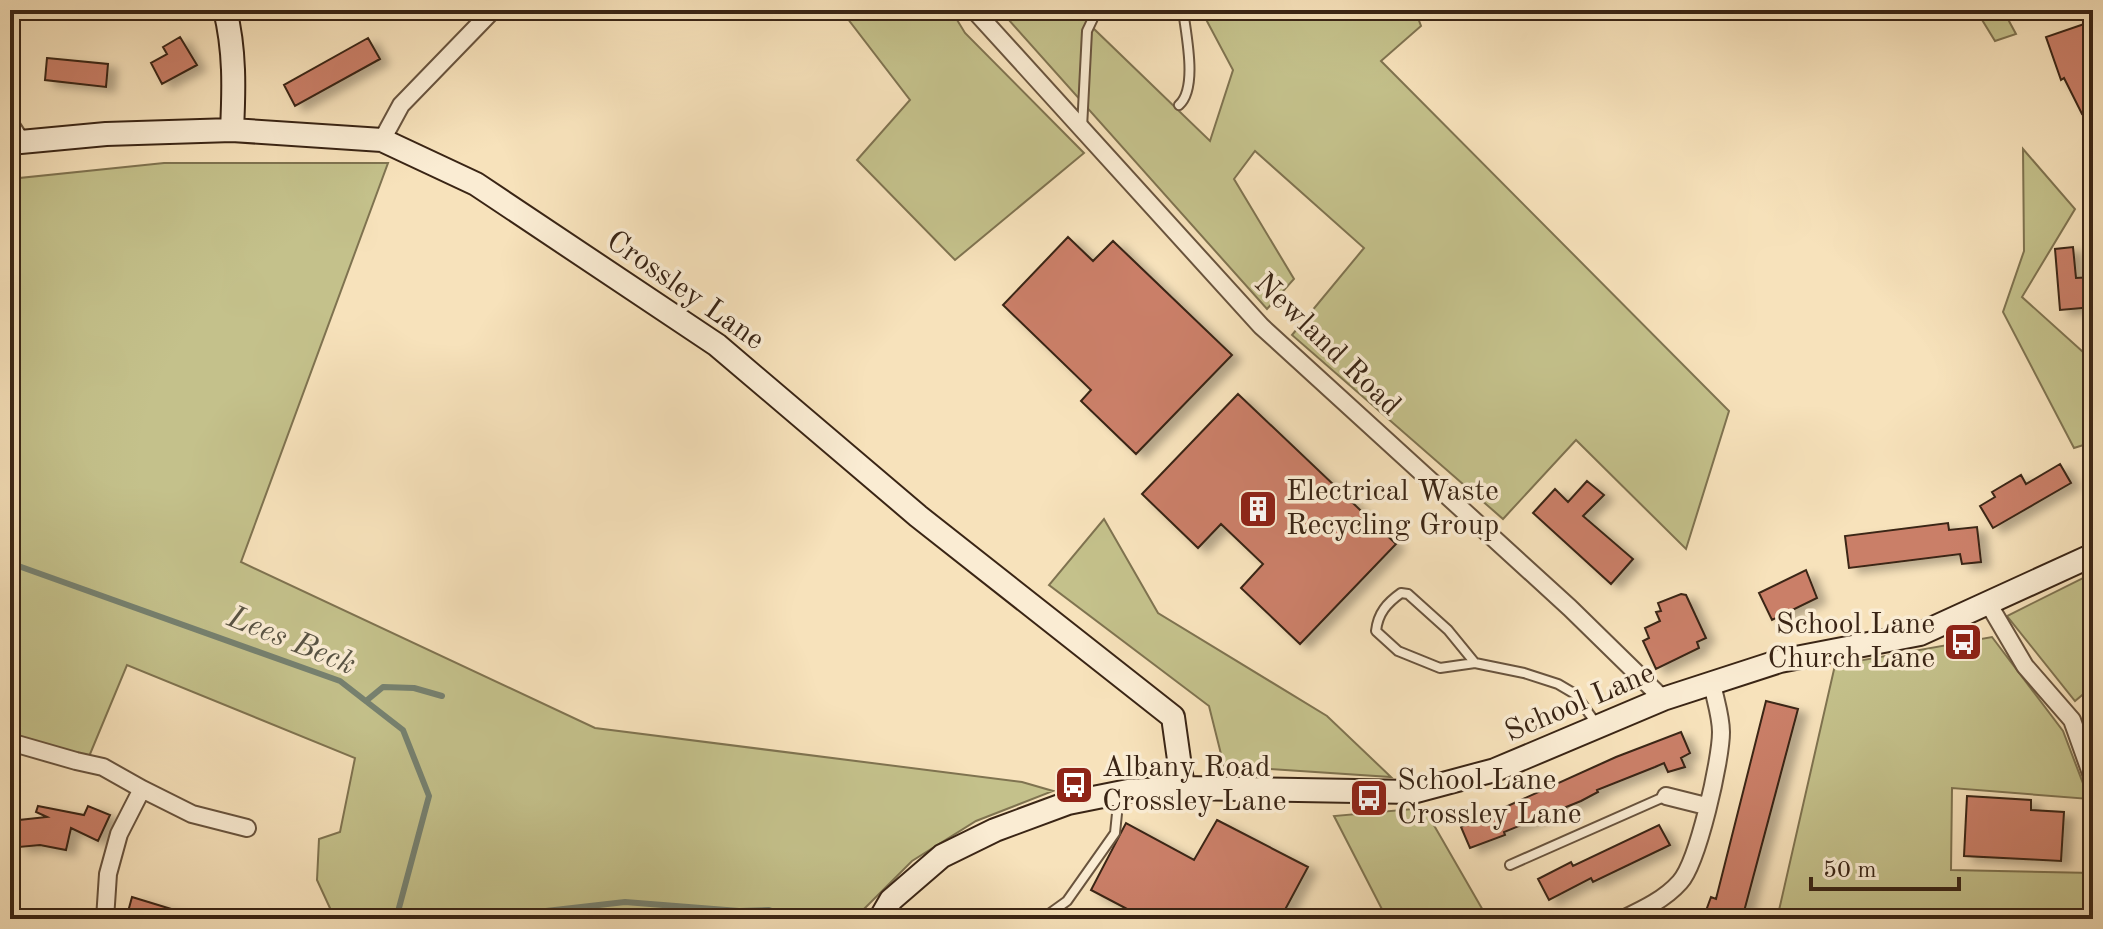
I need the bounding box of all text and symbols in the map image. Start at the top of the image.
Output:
street label: Crossley Lane [601,226,769,356]
street label: Newland Road [1248,268,1406,422]
place label: Electrical Waste Recycling Group [1286,477,1499,541]
building icon: Electrical Waste Recycling Group [1237,488,1279,530]
water label: Lees Beck [222,602,360,682]
place label: School Lane Church Lane [1768,610,1935,674]
bus stop icon: School Lane Church Lane [1942,621,1984,663]
street label: School Lane [1501,658,1659,748]
place label: Albany Road Crossley Lane [1102,753,1286,817]
bus stop icon: Albany Road Crossley Lane [1053,764,1095,806]
place label: School Lane Crossley Lane [1397,766,1581,830]
bus stop icon: School Lane Crossley Lane [1348,777,1390,819]
scale bar [1811,841,1959,891]
text: 50 m [1823,859,1877,883]

